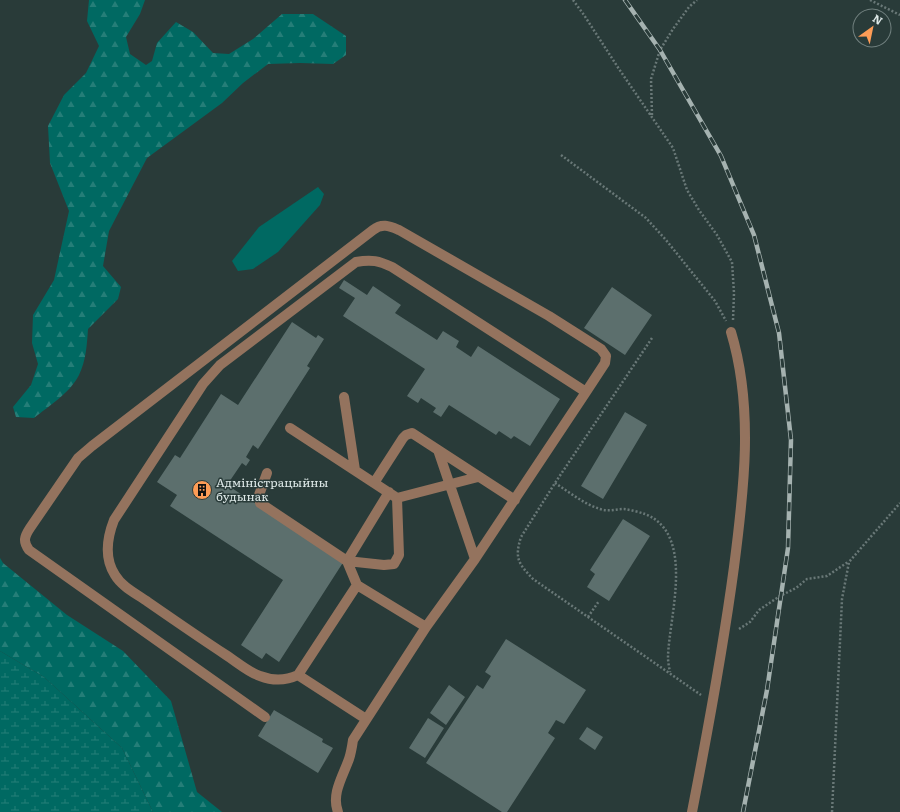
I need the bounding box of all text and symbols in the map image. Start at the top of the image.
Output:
north arrow [852,8,892,48]
text: N [870,10,886,28]
place label: Адміністрацыйны будынак [216,473,329,505]
building icon: Адміністрацыйны будынак [191,479,213,501]

